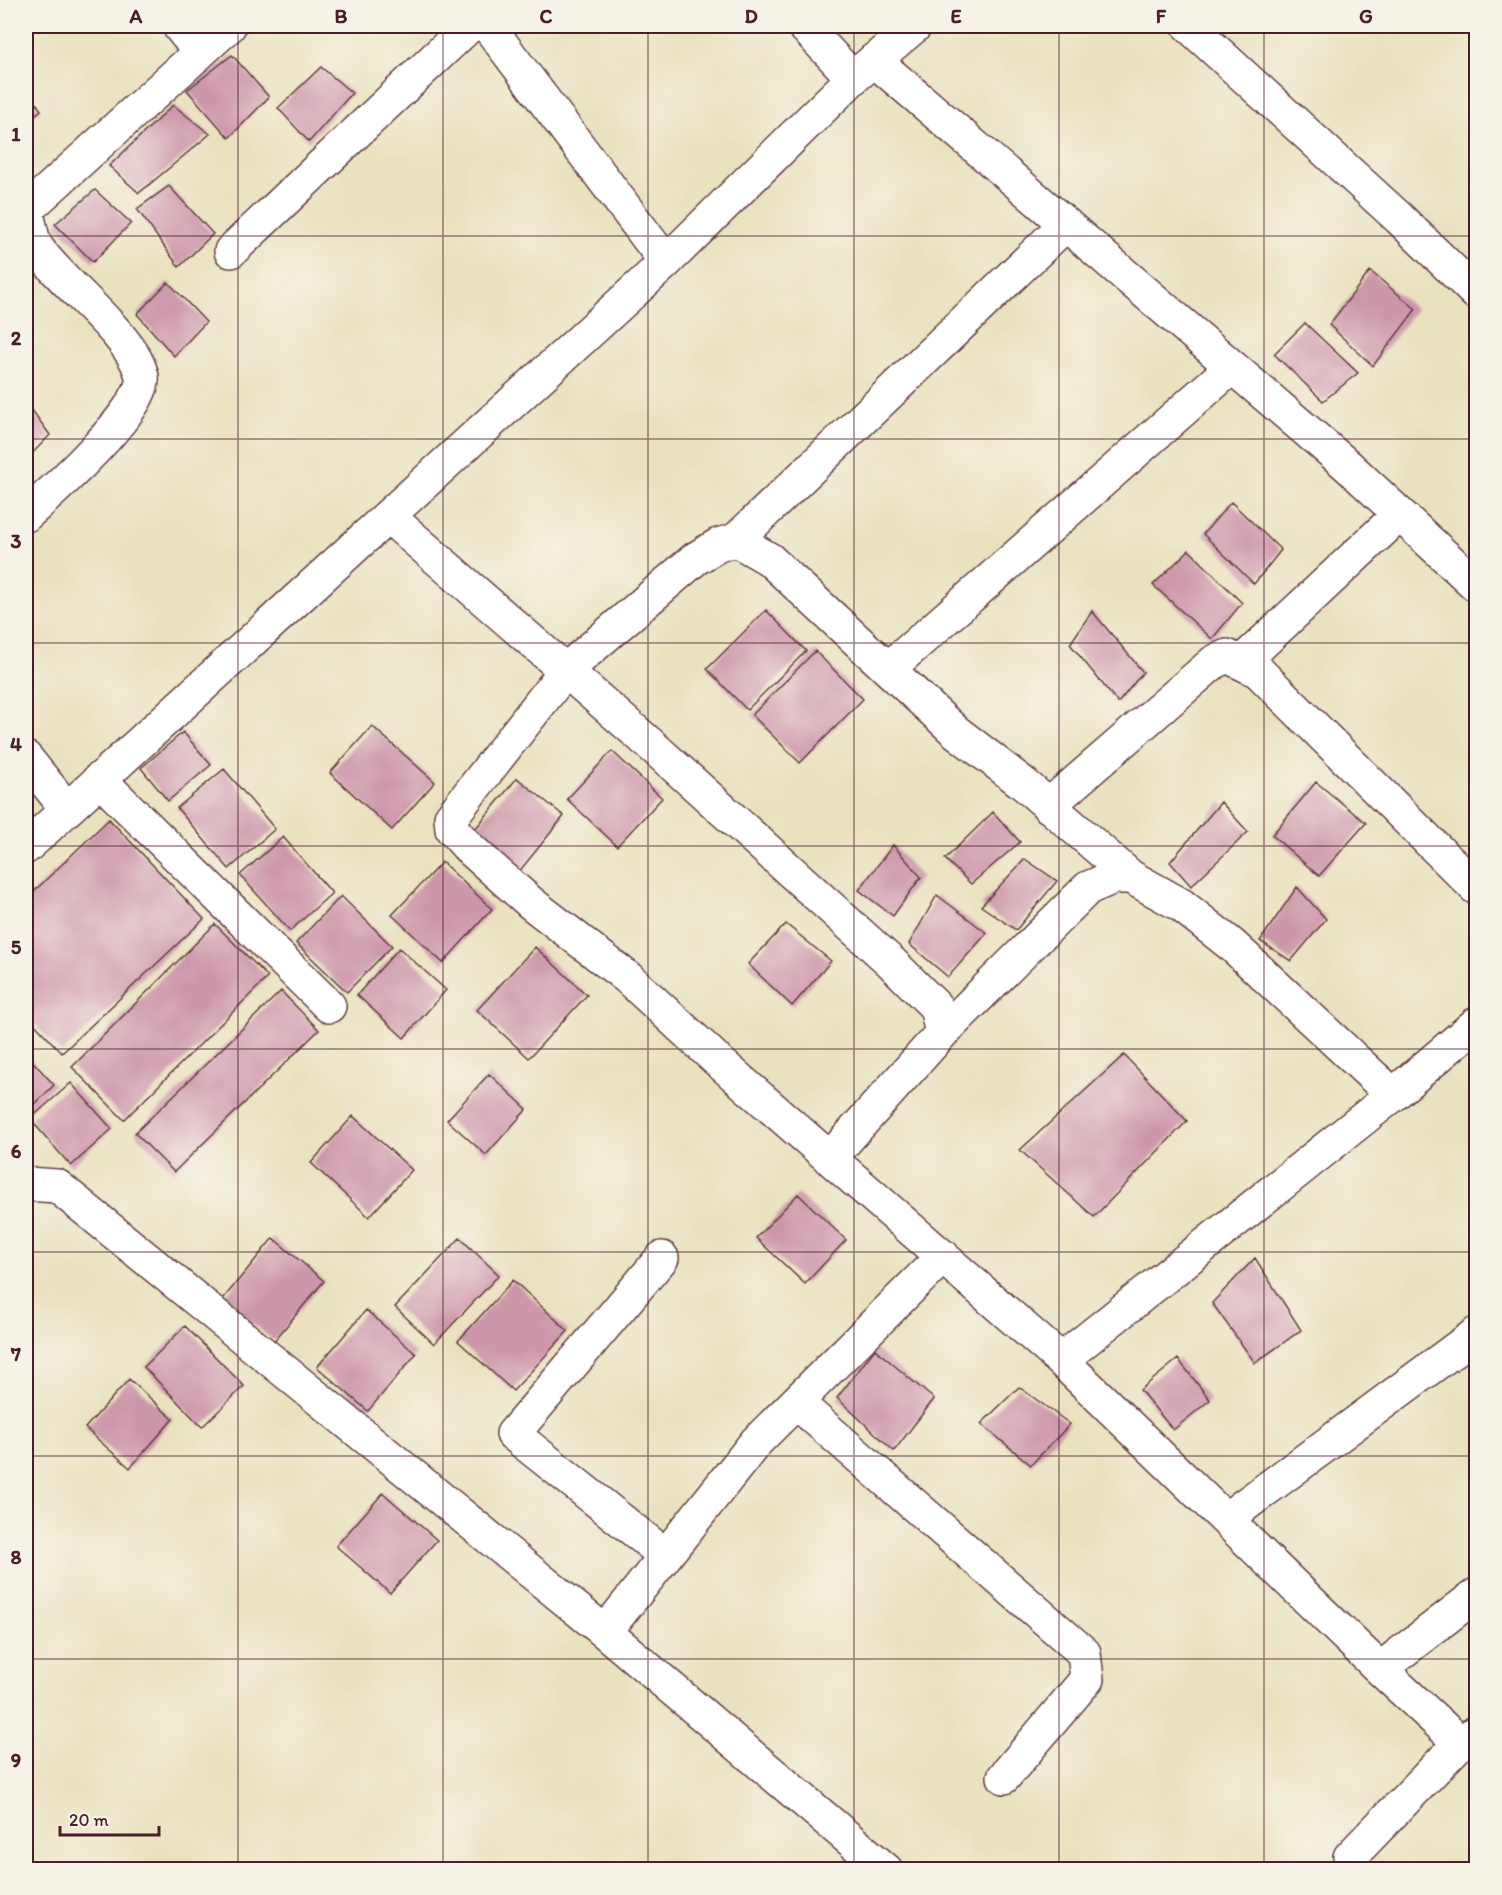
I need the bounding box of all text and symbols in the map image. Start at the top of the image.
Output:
text: A [129,4,143,28]
text: B [335,4,348,28]
text: C [540,4,553,28]
text: D [744,4,758,28]
text: E [950,4,962,28]
text: F [1156,4,1167,28]
text: G [1359,4,1373,28]
text: 1 [11,122,21,146]
text: 2 [11,326,22,350]
text: 3 [11,529,22,553]
text: 4 [10,732,22,756]
text: 5 [11,935,22,959]
text: 6 [11,1139,22,1163]
text: 7 [10,1342,21,1366]
text: 8 [11,1545,22,1569]
text: 9 [11,1748,21,1772]
scale bar [60,1799,159,1837]
text: 20 m [69,1809,109,1831]

